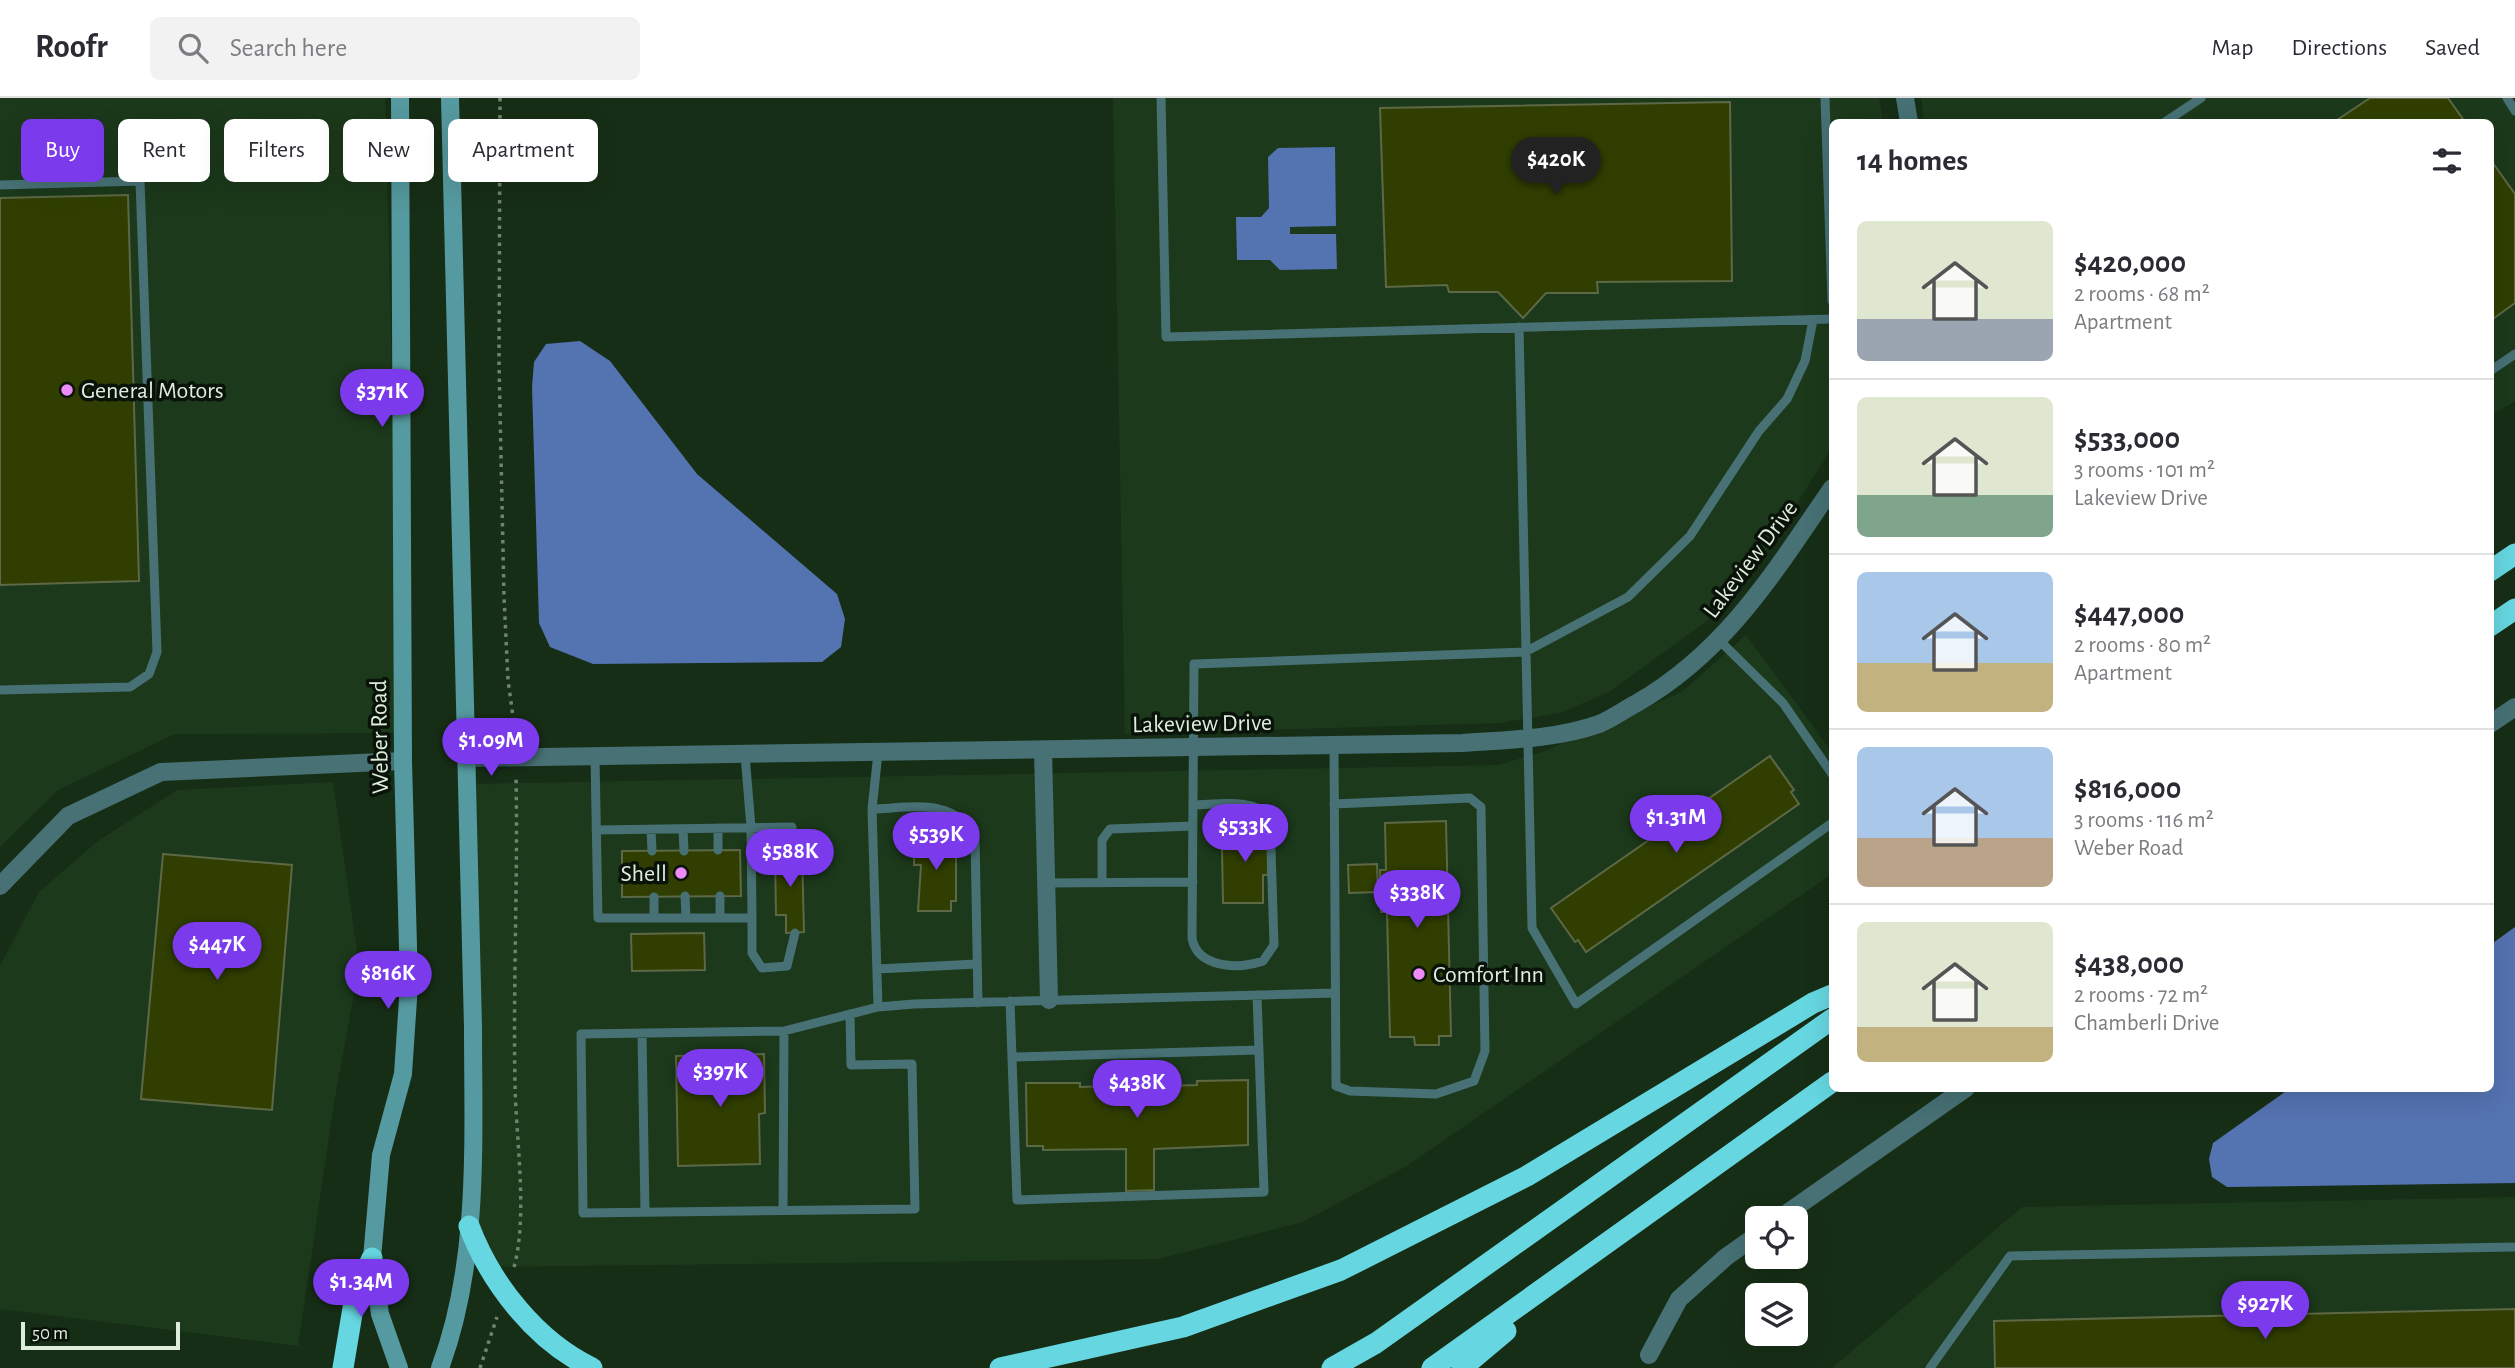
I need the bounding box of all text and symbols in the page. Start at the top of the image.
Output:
search box [150,17,640,80]
icon: search [174,29,212,67]
text: Roofr [35,31,108,64]
text: Search here [230,35,347,61]
text: Map [2211,36,2253,60]
text: Directions [2291,36,2387,60]
text: Saved [2425,36,2480,60]
chip: Buy [21,119,104,182]
chip: Rent [118,119,210,182]
chip: Filters [224,119,329,182]
chip: New [343,119,434,182]
chip: Apartment [448,119,598,182]
pin: $420K [1507,138,1605,197]
icon: filters [2428,142,2466,180]
text: 14 homes [1857,146,1968,176]
text: $420K [1527,148,1585,171]
text: $420,000 [2074,248,2186,278]
icon: home [1913,249,1997,333]
text: 2 rooms · 68 m² [2074,283,2210,306]
text: Apartment [2074,311,2172,334]
pin: $371K [333,370,431,429]
place label: General Motors [81,379,224,403]
text: $371K [356,380,408,403]
marker: General Motors [59,382,75,398]
text: $533,000 [2074,424,2180,454]
icon: home [1913,425,1997,509]
text: 3 rooms · 101 m² [2074,459,2215,482]
text: Lakeview Drive [2074,487,2208,510]
street label: Lakeview Drive [1699,497,1802,623]
text: $447,000 [2074,599,2184,629]
icon: home [1913,600,1997,684]
text: 2 rooms · 80 m² [2074,634,2211,657]
text: Apartment [2074,662,2172,685]
street label: Weber Road [367,680,393,794]
street label: Lakeview Drive [1132,711,1272,737]
pin: $1.09M [434,718,548,778]
text: $1.09M [458,729,524,752]
text: $816,000 [2074,774,2181,804]
icon: home [1913,775,1997,859]
pin: $1.31M [1619,796,1733,855]
pin: $533K [1196,804,1294,864]
text: $1.31M [1646,806,1706,829]
text: 3 rooms · 116 m² [2074,809,2214,832]
pin: $539K [887,812,985,872]
text: $533K [1218,815,1272,838]
text: $539K [909,823,963,846]
pin: $588K [741,830,839,889]
text: Weber Road [2074,837,2184,860]
text: $588K [762,840,818,863]
place label: Shell [621,862,667,886]
marker: Shell [673,865,689,881]
pin: $338K [1368,870,1466,930]
text: $338K [1390,881,1444,904]
pin: $447K [168,922,266,982]
text: $447K [189,933,245,956]
text: $438,000 [2074,949,2184,979]
icon: home [1913,950,1997,1034]
pin: $816K [339,951,437,1011]
text: $816K [361,962,415,985]
place label: Comfort Inn [1433,963,1544,987]
marker: Comfort Inn [1411,966,1427,982]
text: 2 rooms · 72 m² [2074,984,2208,1007]
text: Chamberli Drive [2074,1012,2219,1035]
pin: $397K [671,1049,769,1109]
text: $397K [693,1060,747,1083]
pin: $438K [1088,1060,1186,1120]
text: $438K [1109,1071,1165,1094]
map controls [1745,1206,1808,1346]
button: locate [1745,1206,1808,1269]
pin: $1.34M [304,1260,418,1319]
text: $1.34M [329,1270,393,1293]
pin: $927K [2216,1282,2314,1341]
button: layers [1745,1283,1808,1346]
text: $927K [2237,1292,2293,1315]
scale bar [21,1319,180,1351]
text: 50 m [32,1324,68,1343]

